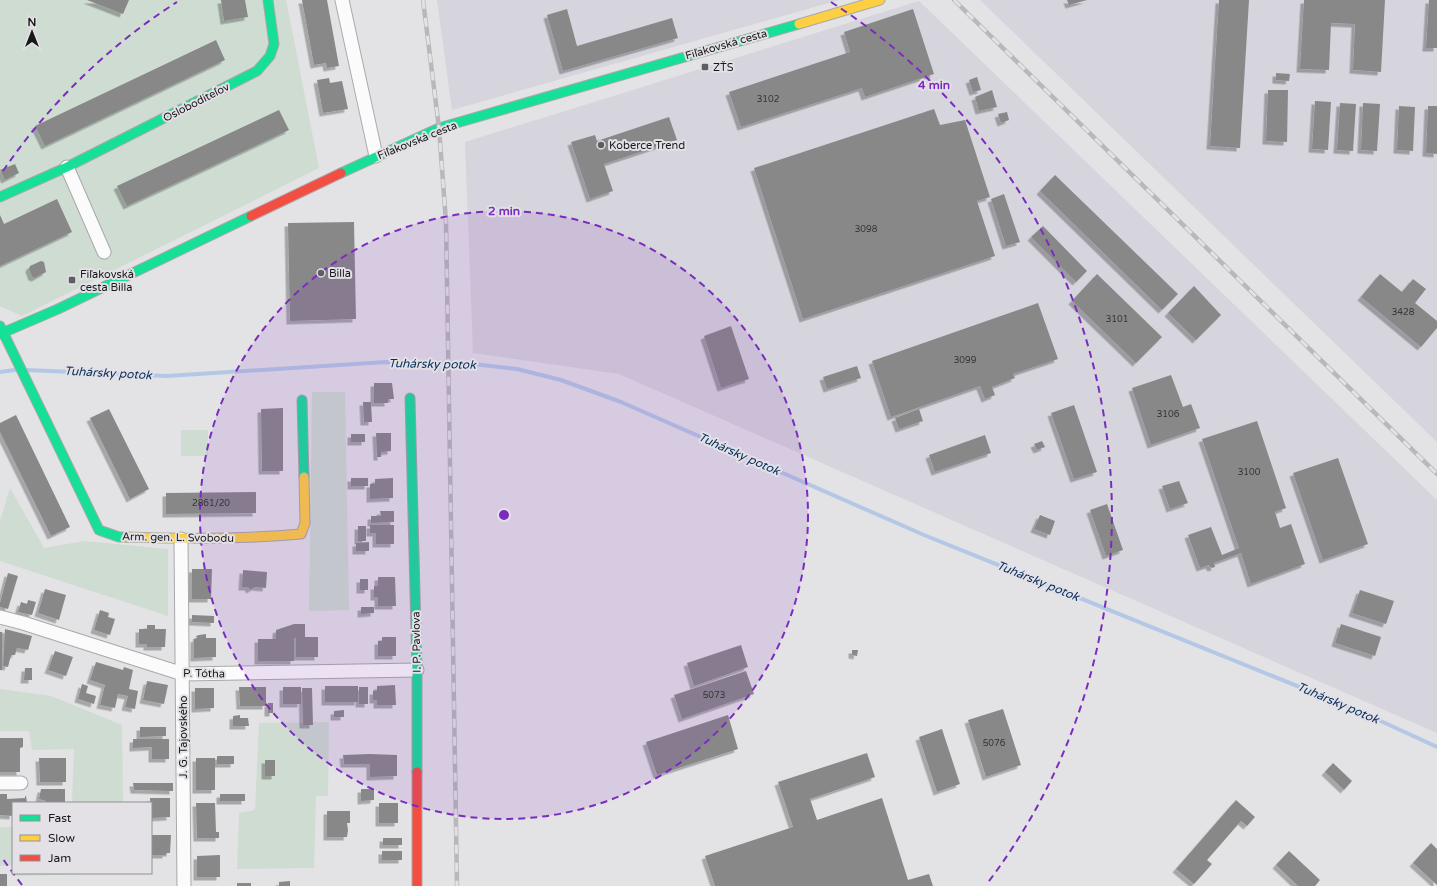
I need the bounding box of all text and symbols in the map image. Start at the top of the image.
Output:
north arrow [12,12,52,52]
text: N [28,16,36,29]
street label: Fiľakovská cesta [684,27,769,62]
place label: ZŤS [713,61,734,74]
marker: ZŤS [700,62,710,72]
text: 4 min [918,78,950,92]
street label: Osloboditeľov [161,80,232,125]
house number: 3102 [757,94,779,105]
street label: Fiľakovská cesta [376,119,459,162]
place label: Koberce Trend [609,139,685,152]
marker: Koberce Trend [596,140,606,150]
text: 2 min [488,204,520,218]
house number: 3098 [855,224,878,235]
place label: Billa [329,267,351,280]
place label: Fiľakovská cesta Billa [80,268,134,294]
marker: Billa [316,268,326,278]
marker: Fiľakovská cesta Billa [67,275,77,285]
house number: 3428 [1392,307,1415,318]
house number: 3101 [1106,314,1128,325]
house number: 3099 [954,355,977,366]
water label: Tuhársky potok [388,356,477,372]
water label: Tuhársky potok [64,364,154,382]
house number: 3106 [1157,409,1180,420]
water label: Tuhársky potok [696,430,783,479]
house number: 3100 [1238,467,1261,478]
house number: 2861/20 [192,498,230,509]
centre of rings [497,508,511,522]
street label: Arm. gen. L. Svobodu [122,530,234,545]
water label: Tuhársky potok [995,558,1083,604]
street label: I. P. Pavlova [409,611,424,673]
street label: P. Tótha [183,667,225,680]
water label: Tuhársky potok [1295,679,1382,727]
house number: 5073 [703,690,725,701]
street label: J. G. Tajovského [177,695,190,778]
house number: 5076 [983,738,1006,749]
legend [12,802,152,874]
text: Fast [48,811,72,825]
text: Slow [48,831,75,845]
text: Jam [48,851,71,865]

